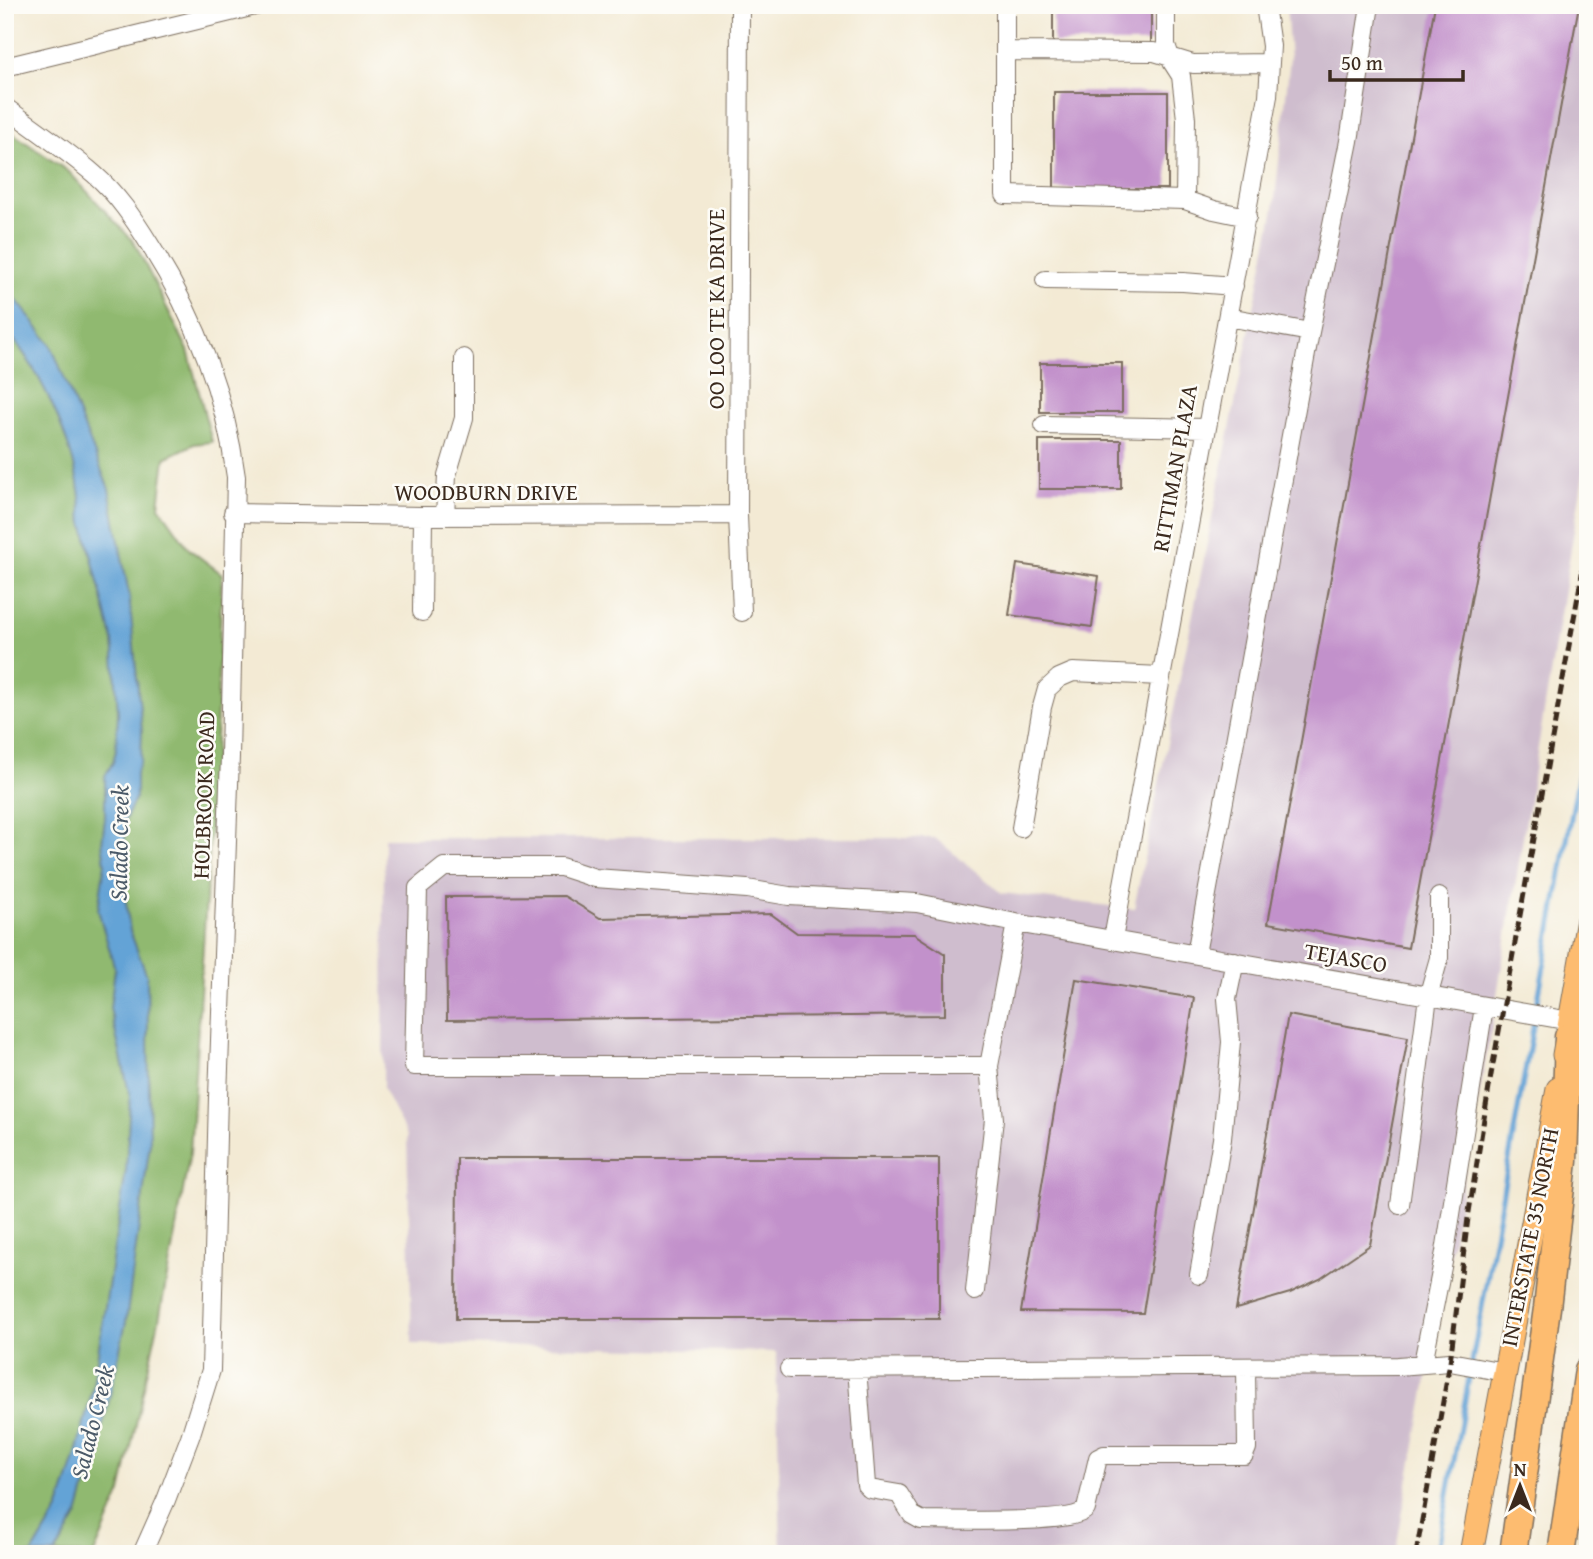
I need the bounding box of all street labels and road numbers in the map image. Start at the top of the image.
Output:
street label: OO LOO TE KA DRIVE [699,209,732,409]
street label: RITTIMAN PLAZA [1143,381,1205,554]
street label: WOODBURN DRIVE [394,475,578,508]
street label: HOLBROOK ROAD [184,711,222,879]
street label: TEJASCO [1302,934,1390,980]
street label: INTERSTATE 35 NORTH [1492,1125,1566,1349]

